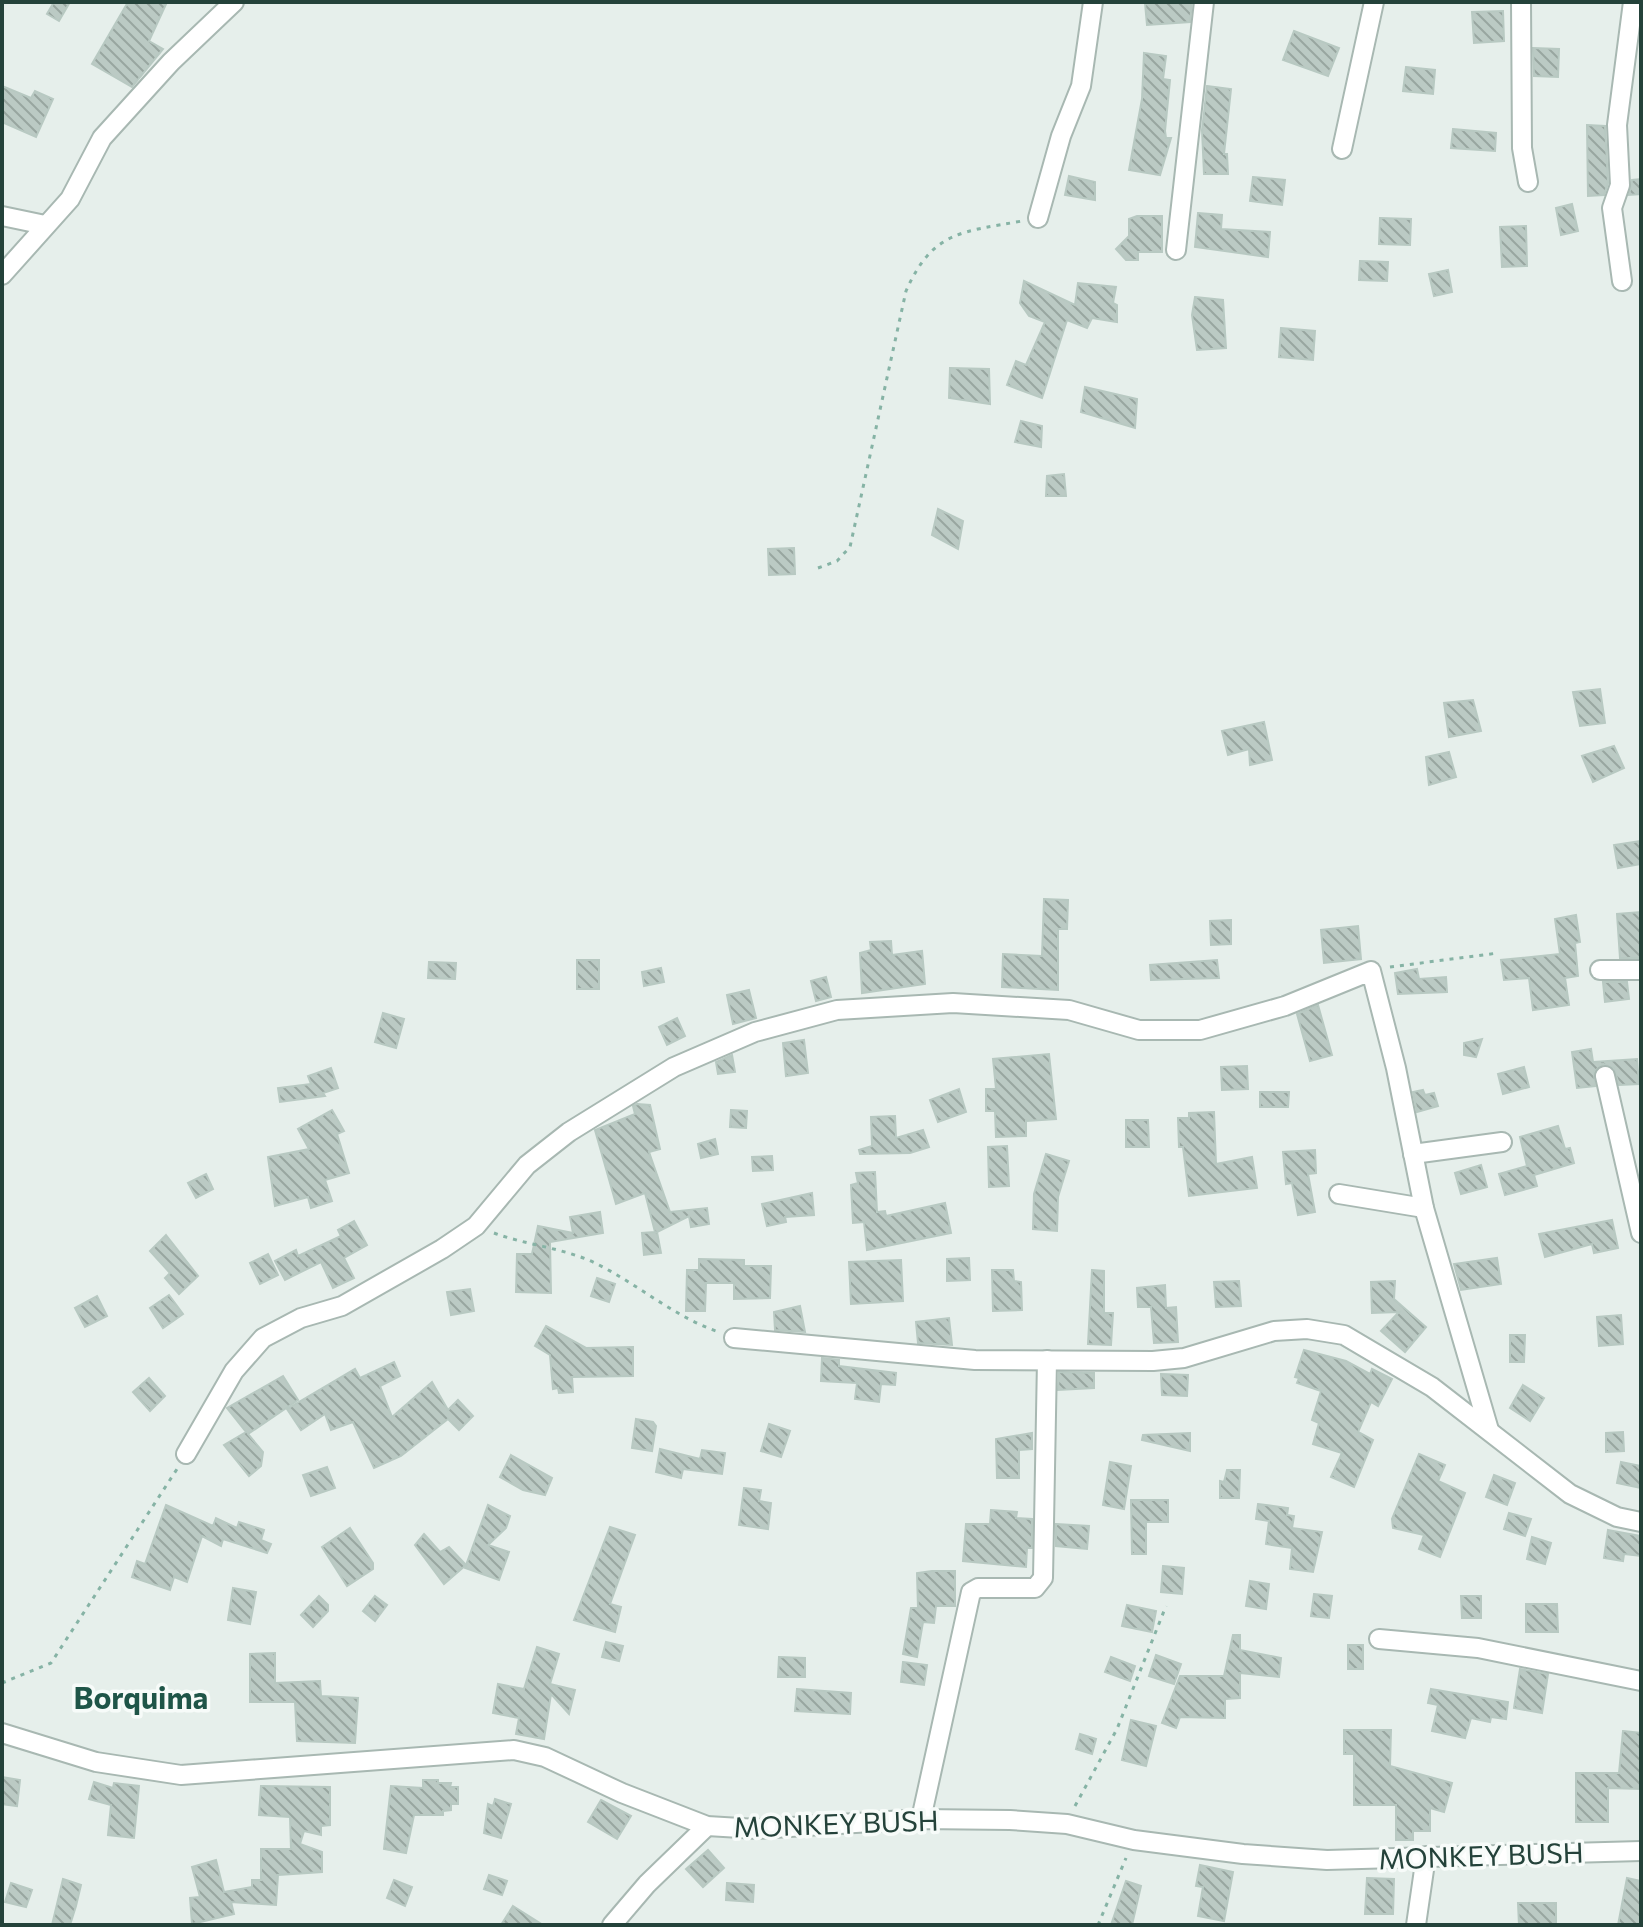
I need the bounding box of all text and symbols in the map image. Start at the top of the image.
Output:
district label: Borquima [74,1678,208,1715]
street label: MONKEY BUSH [733,1802,939,1844]
street label: MONKEY BUSH [1378,1834,1584,1876]

